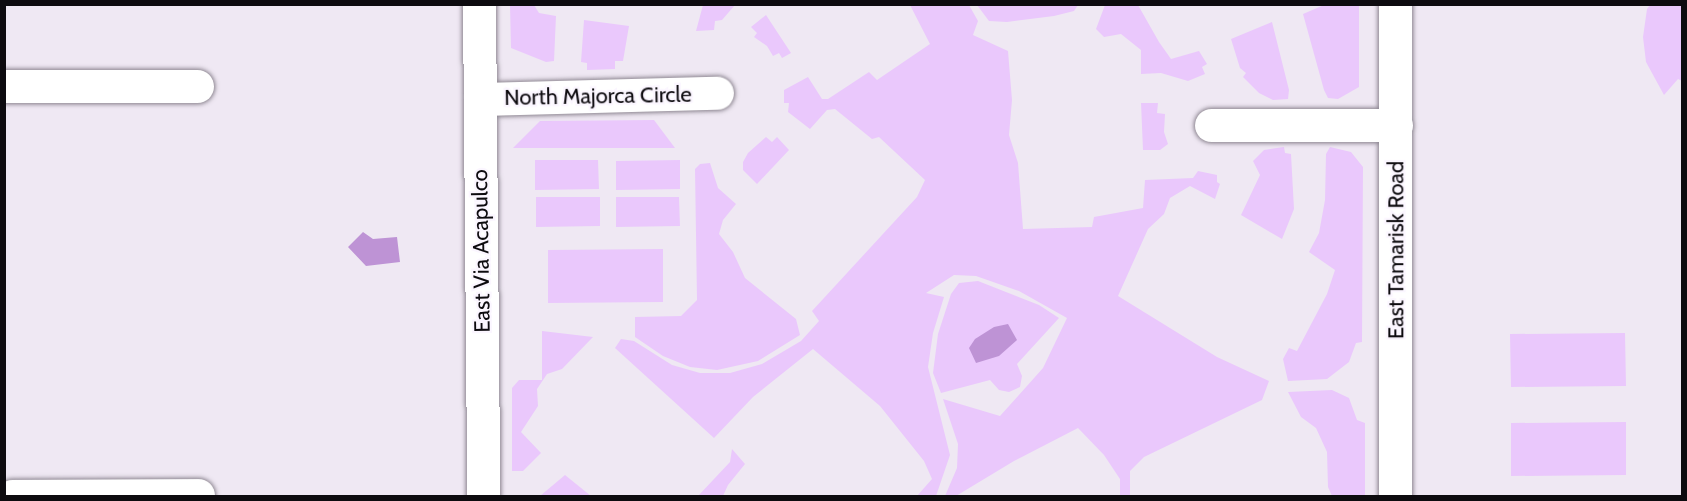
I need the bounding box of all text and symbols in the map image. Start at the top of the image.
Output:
street label: North Majorca Circle [504,81,692,111]
street label: East Tamarisk Road [1383,161,1409,339]
street label: East Via Acapulco [466,169,496,333]

